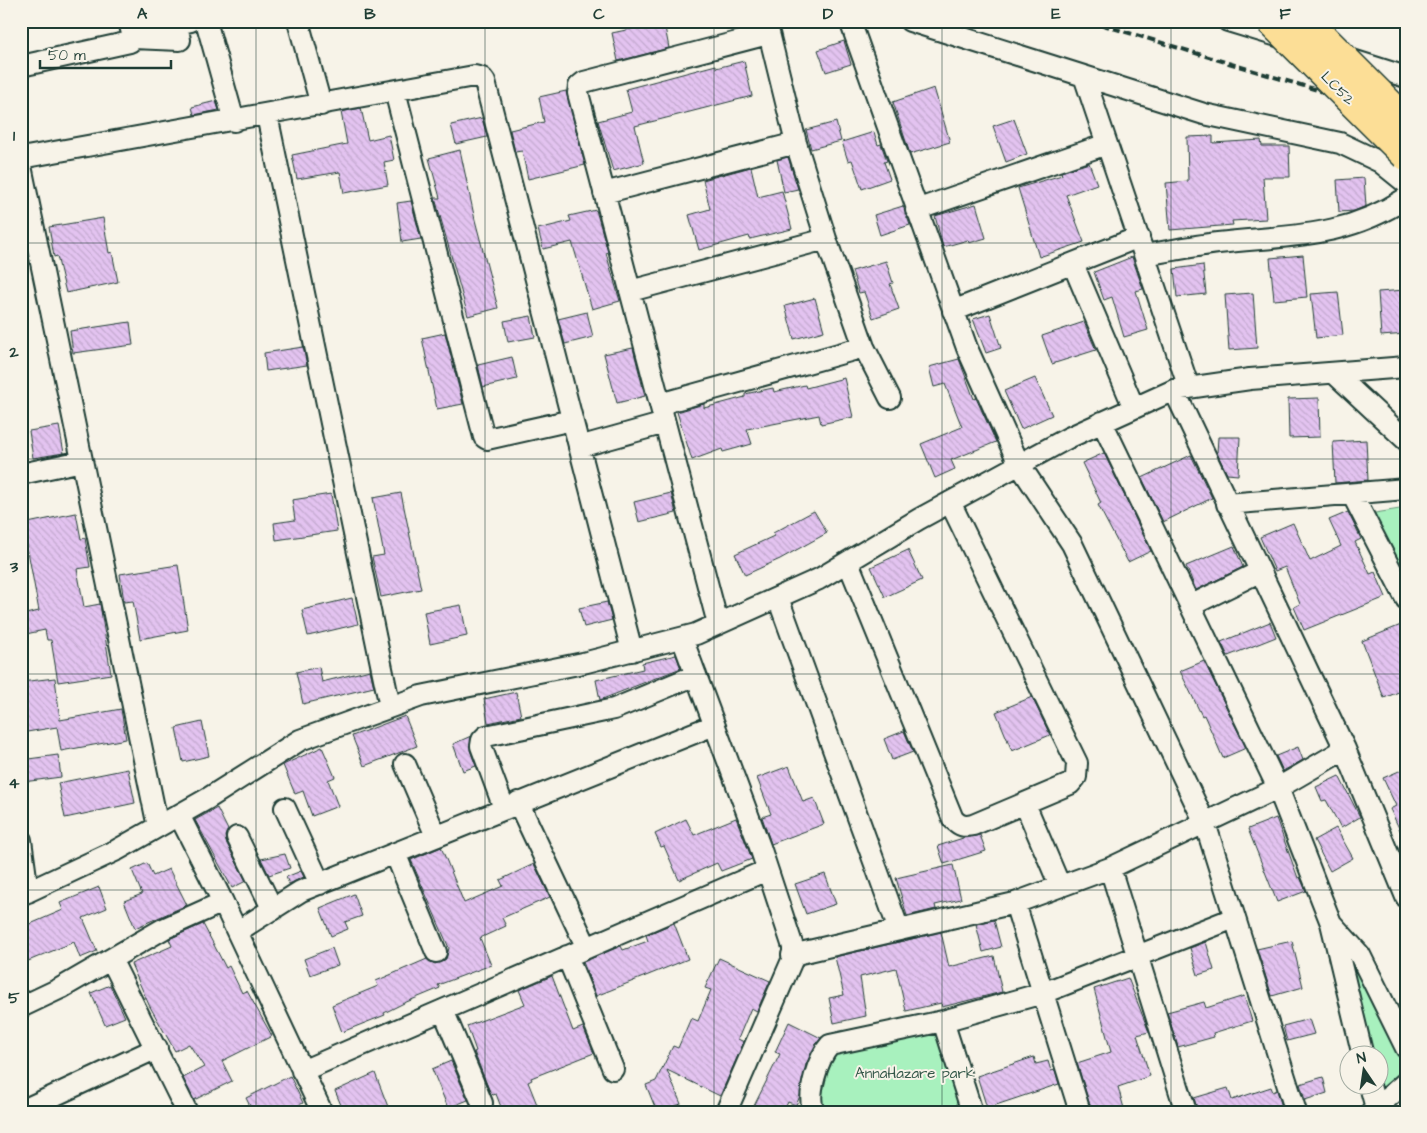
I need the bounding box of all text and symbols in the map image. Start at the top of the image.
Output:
text: A [137,3,148,25]
text: B [364,3,376,25]
text: C [593,3,605,25]
text: D [823,3,834,25]
text: E [1051,3,1061,25]
text: F [1279,3,1291,25]
scale bar [40,38,171,70]
text: 50 m [48,45,86,66]
street label: LC52 [1316,67,1360,110]
text: 1 [13,125,16,147]
text: 2 [8,341,19,363]
text: 3 [9,556,19,578]
text: 4 [9,772,20,794]
text: 5 [8,987,20,1009]
north arrow [1340,1046,1390,1096]
text: N [1355,1048,1368,1069]
park label: AnnaHazare park [855,1063,975,1084]

